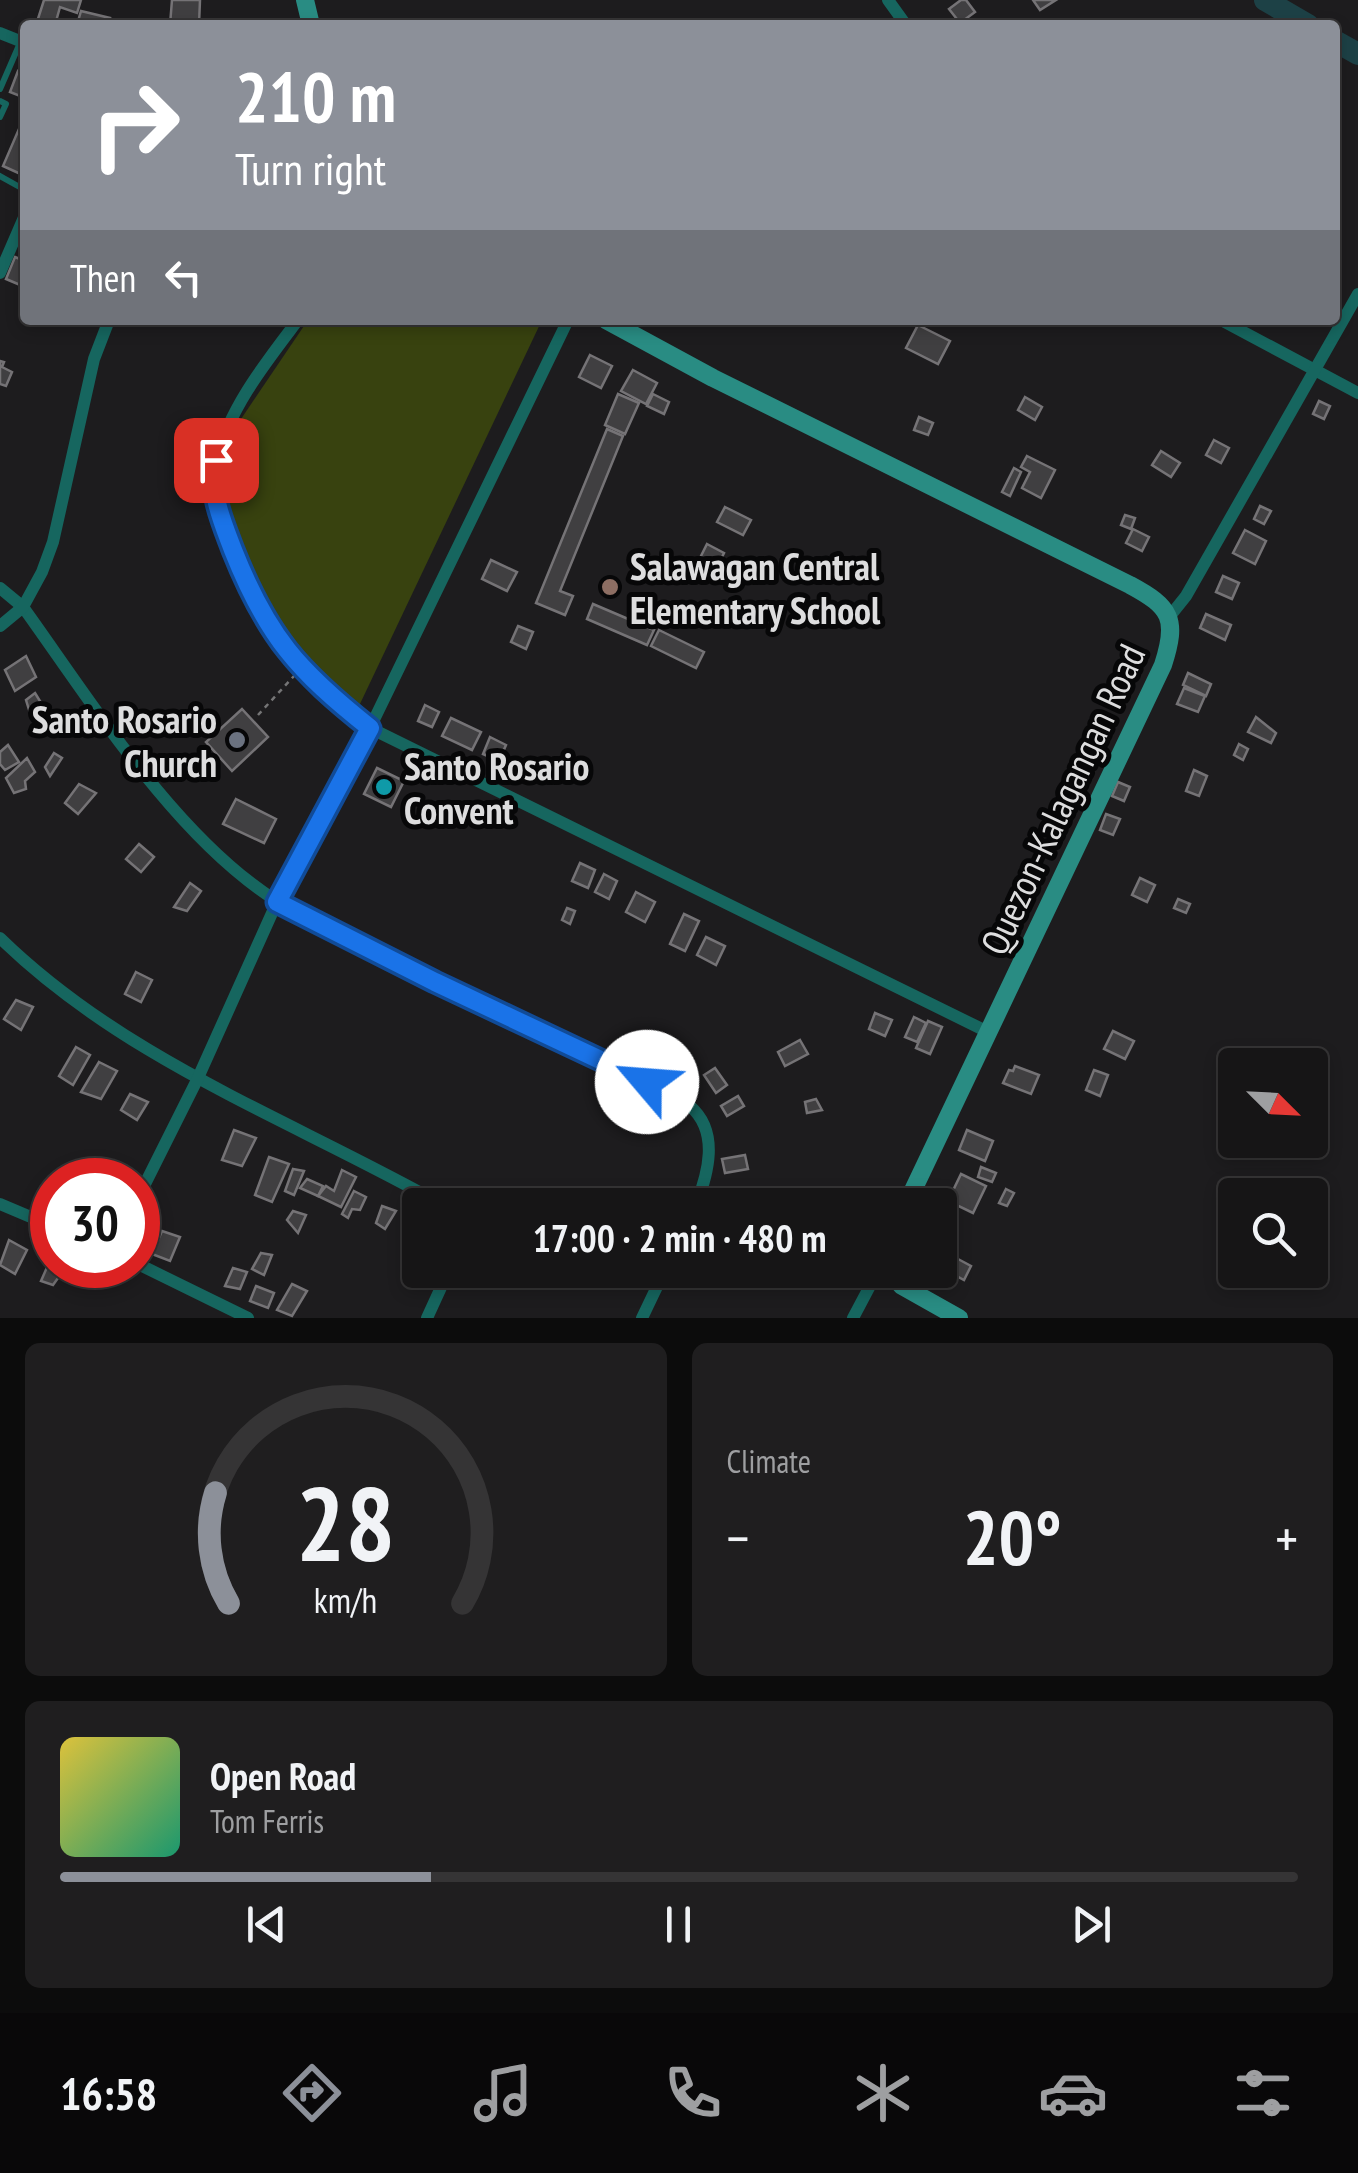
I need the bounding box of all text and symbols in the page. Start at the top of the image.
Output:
text: 210 m [235,51,396,141]
icon: right [70,60,200,190]
text: Turn right [235,139,386,197]
icon: left [156,250,211,305]
text: Then [70,253,136,302]
pin [174,418,259,503]
icon: arrive [189,433,244,488]
place label: Salawagan Central Elementary School [630,541,881,634]
marker: Salawagan Central Elementary School [599,576,621,598]
street label: Quezon-Kalagangan Road [969,636,1155,962]
place label: Santo Rosario Church [32,694,217,787]
marker: Santo Rosario Church [226,729,248,751]
place label: Santo Rosario Convent [404,741,589,834]
marker: Santo Rosario Convent [373,776,395,798]
position arrow [595,1030,699,1134]
north arrow [1218,1048,1328,1158]
map controls [1218,1048,1328,1288]
speed limit sign: 30 [30,1158,160,1288]
button: search [1218,1178,1328,1288]
text: 17:00 · 2 min · 480 m [533,1213,826,1262]
text: Climate [727,1440,811,1482]
text: 28 [296,1455,395,1590]
text: 20° [963,1489,1062,1586]
text: − [727,1502,749,1573]
text: + [1275,1502,1298,1573]
text: km/h [314,1577,377,1623]
text: Open Road [210,1751,356,1800]
text: Tom Ferris [210,1800,324,1842]
icon: previous [239,1897,294,1952]
icon: pause [651,1897,706,1952]
icon: next [1064,1897,1119,1952]
icon: directions [277,2058,347,2128]
icon: music [468,2058,538,2128]
icon: phone [658,2058,728,2128]
icon: climate [848,2058,918,2128]
icon: car [1038,2058,1108,2128]
icon: filters [1228,2058,1298,2128]
text: 16:58 [60,2064,157,2122]

